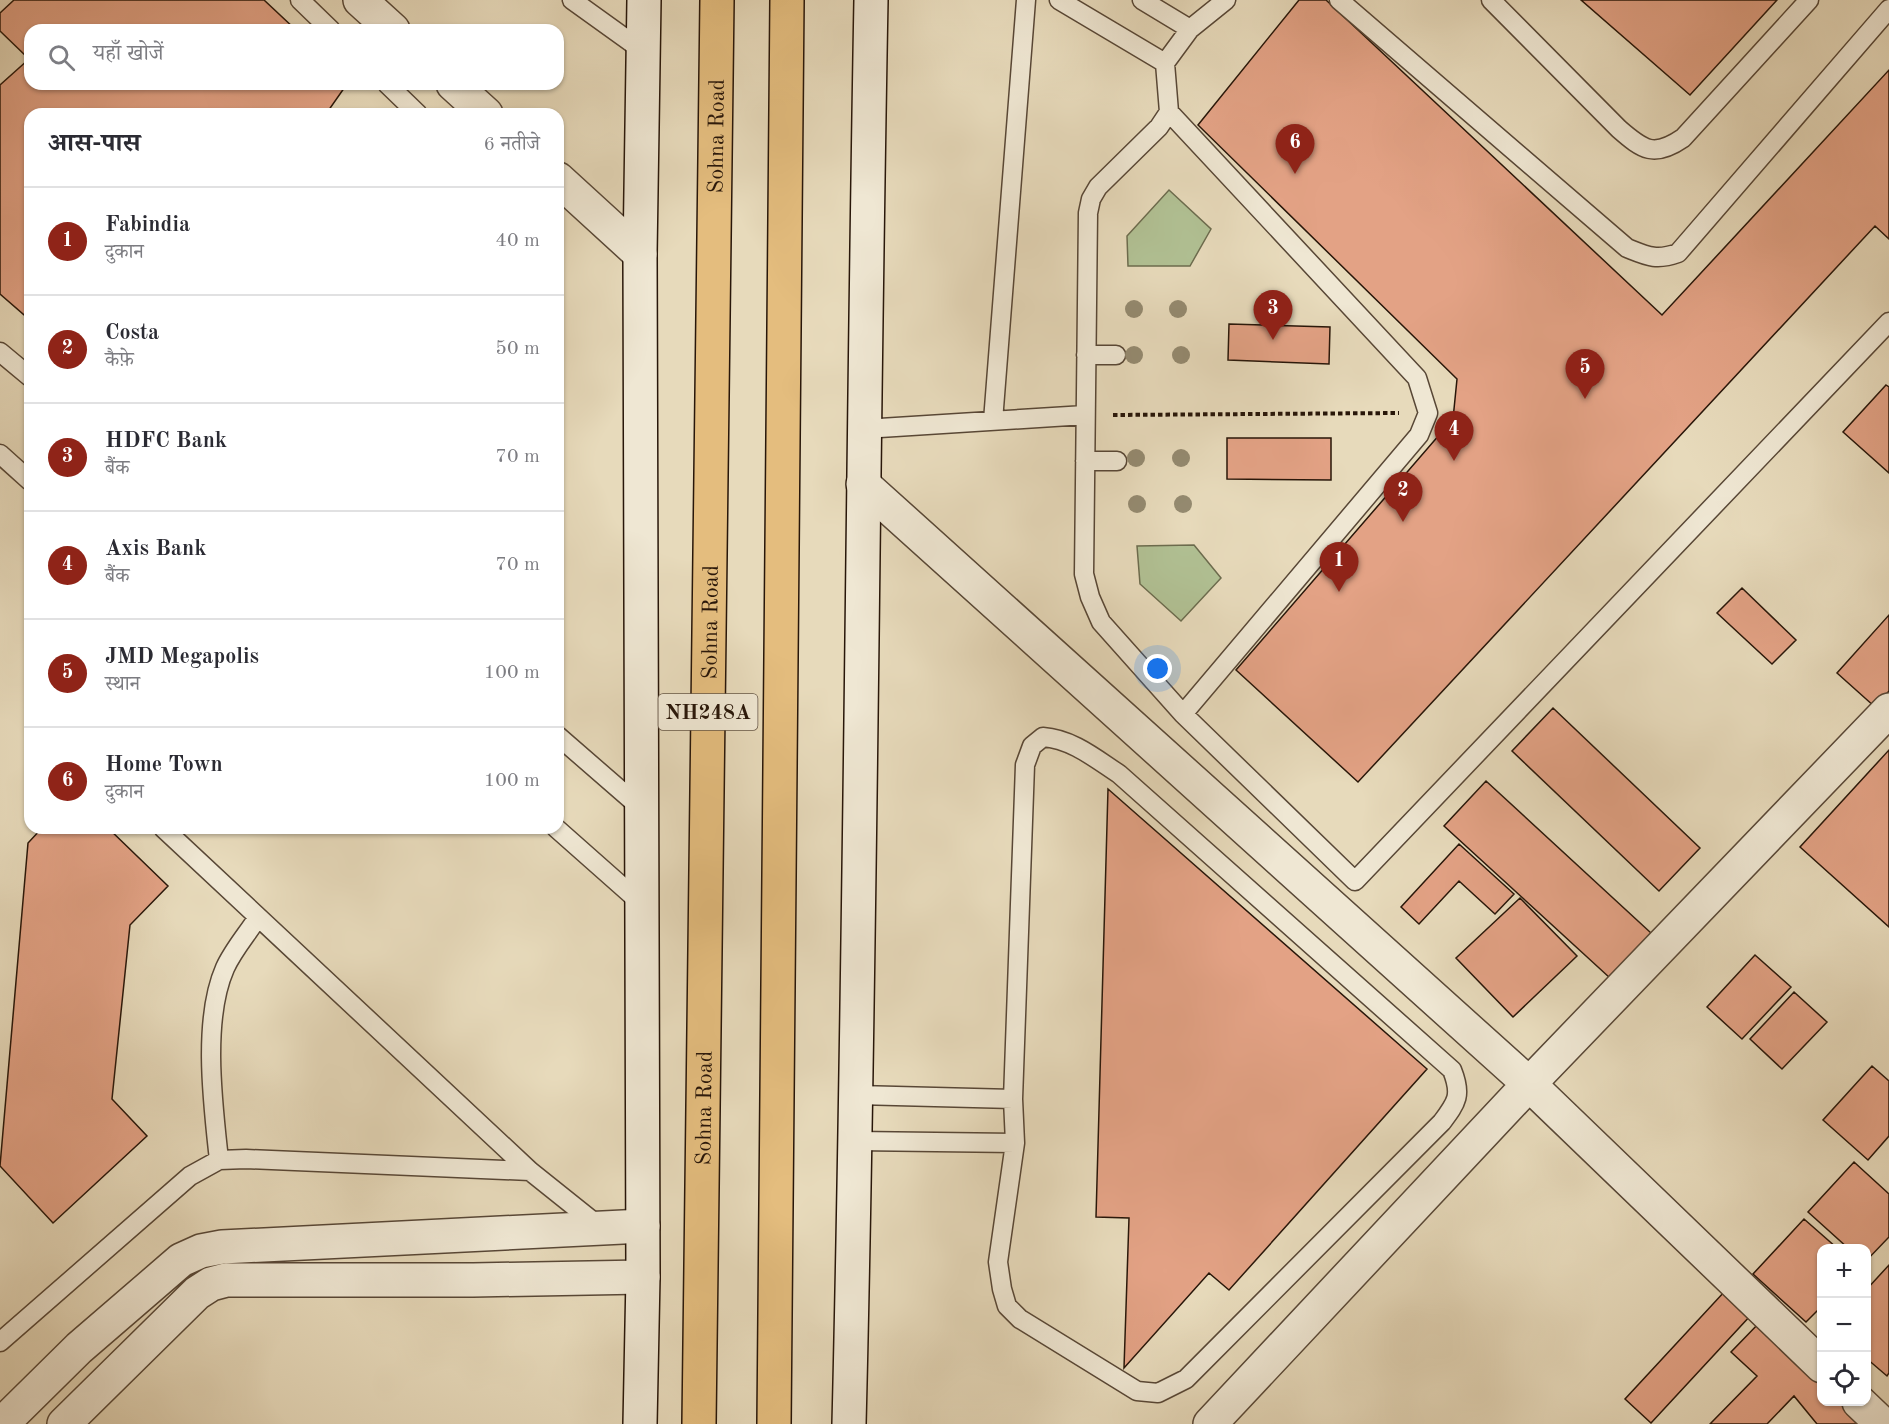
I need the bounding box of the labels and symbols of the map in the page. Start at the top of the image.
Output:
street label: Sohna Road [706,79,729,194]
pin: 6 [1276,124,1314,174]
pin: 3 [1254,290,1292,340]
pin: 5 [1566,350,1604,399]
pin: 4 [1434,412,1474,461]
pin: 2 [1384,472,1422,522]
pin: 1 [1320,542,1358,592]
street label: Sohna Road [699,565,723,679]
your location [1143,654,1172,683]
road number: NH248A [658,694,758,730]
street label: Sohna Road [693,1051,717,1165]

